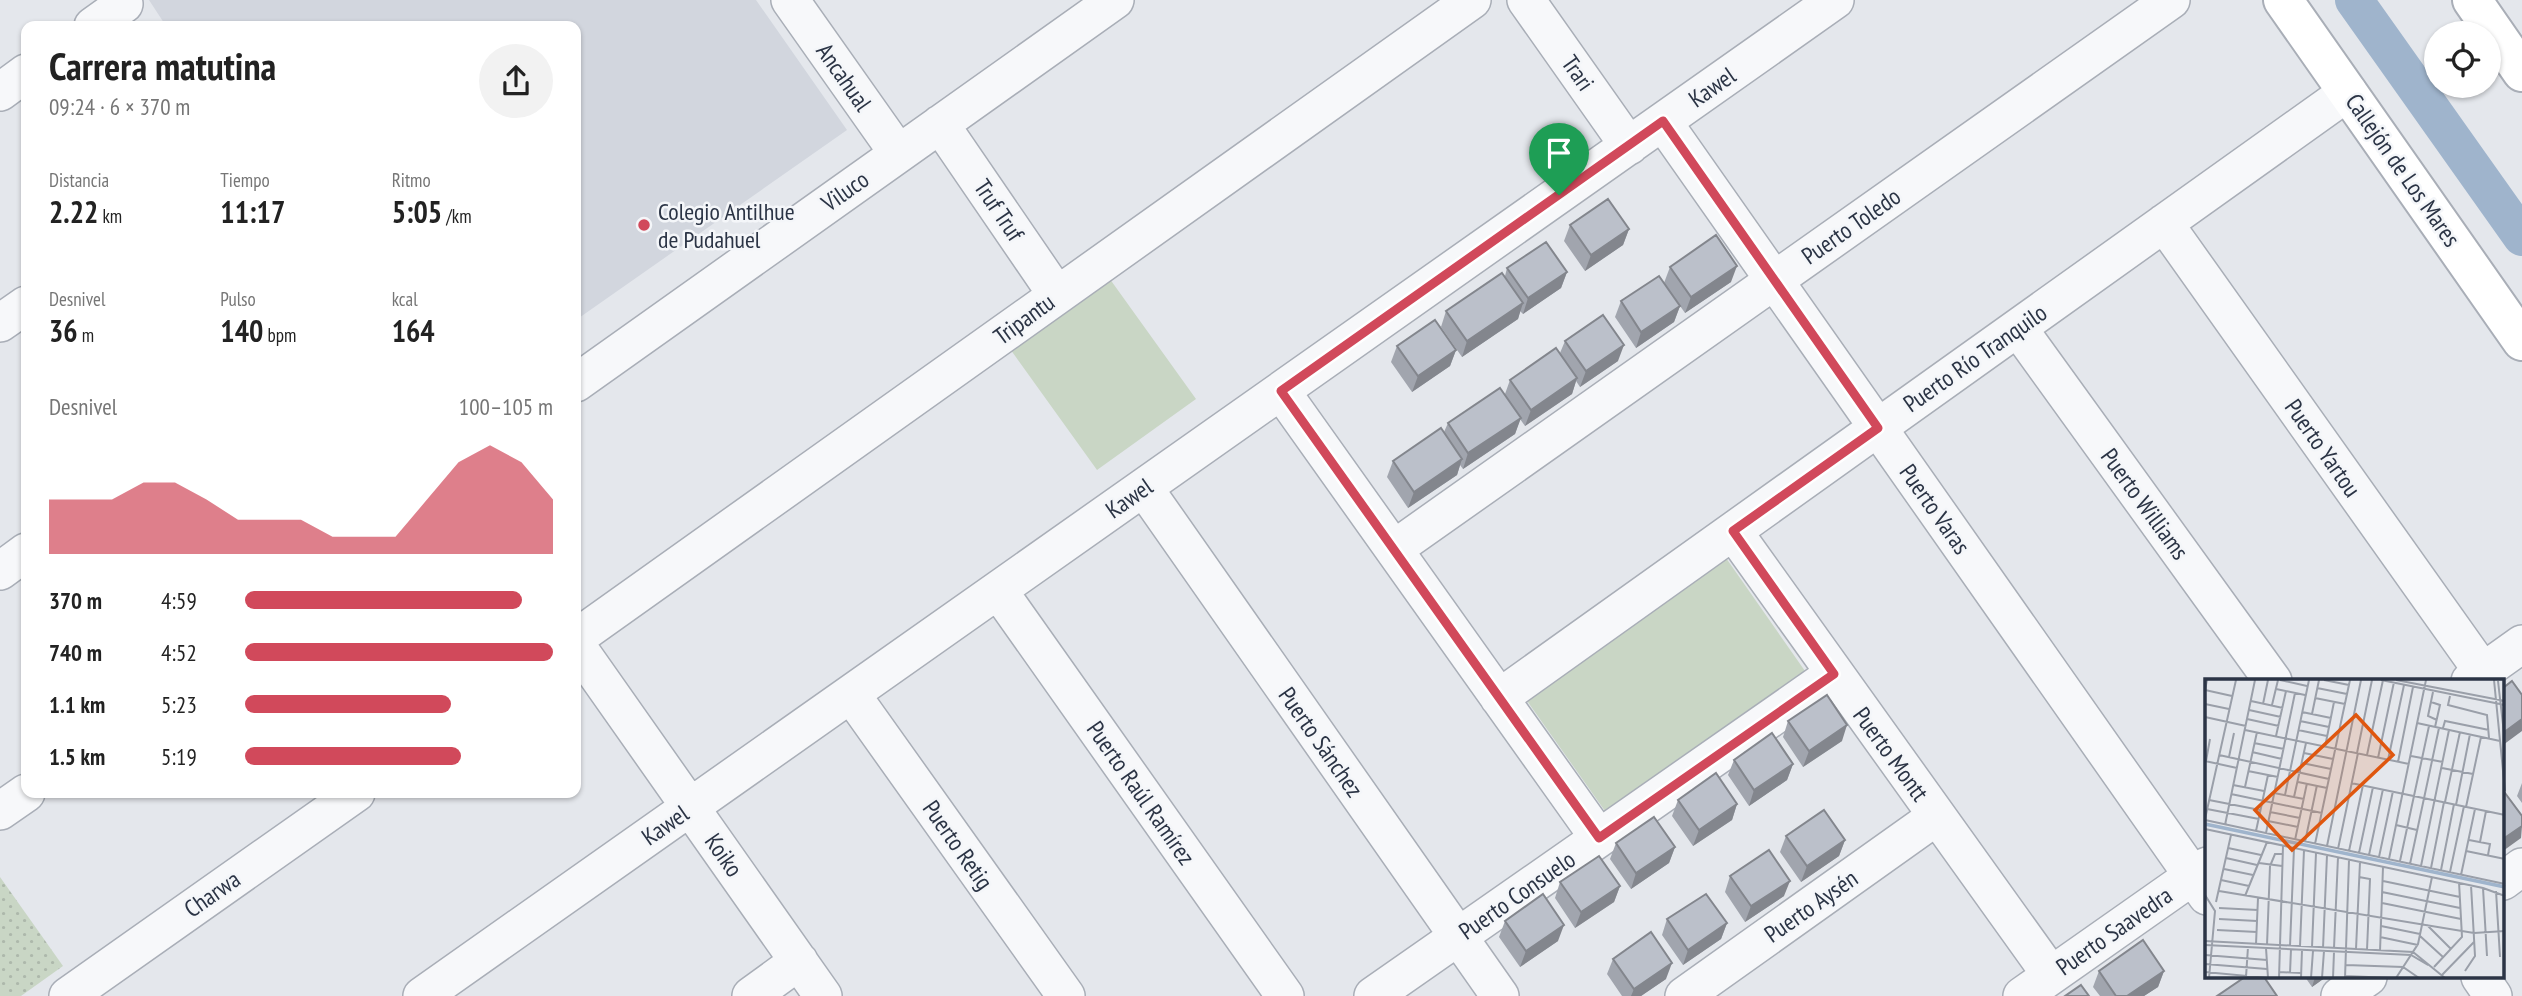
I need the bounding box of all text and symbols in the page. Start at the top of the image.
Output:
map controls [2424,21,2501,98]
button: locate [2424,21,2501,98]
street label: Ancahual [809,37,879,117]
text: Carrera matutina [49,41,276,90]
button: share [479,44,553,118]
street label: Trari [1555,49,1601,97]
street label: Kawel [1682,60,1742,114]
street label: Callejón de Los Mares [2339,87,2467,253]
text: 09:24 · 6 × 370 m [49,92,190,121]
pin [1529,123,1589,195]
icon: arrive [1540,134,1578,172]
street label: Viluco [814,164,875,219]
text: Distancia [49,168,109,192]
text: Tiempo [220,168,270,192]
text: Ritmo [392,168,431,192]
street label: Truf Truf [967,173,1031,248]
street label: Puerto Toledo [1796,181,1906,271]
text: 2.22 [49,192,98,231]
text: 11:17 [220,192,285,231]
text: 5:05 [392,192,442,231]
place label: Colegio Antilhue de Pudahuel [658,196,795,255]
text: km [98,204,122,228]
text: /km [442,204,472,228]
marker: Colegio Antilhue de Pudahuel [636,217,652,233]
street label: Tripantu [987,286,1061,352]
text: Desnivel [49,287,105,311]
text: Pulso [220,287,256,311]
text: kcal [392,287,418,311]
street label: Puerto Río Tranquilo [1897,297,2053,419]
text: 36 [49,311,78,350]
text: 140 [220,311,263,350]
text: 164 [392,311,435,350]
text: m [78,323,94,347]
text: bpm [263,323,296,347]
text: Desnivel [49,392,117,421]
text: 100–105 m [459,392,553,421]
street label: Puerto Yartou [2278,393,2368,503]
street label: Puerto Williams [2094,442,2196,566]
street label: Puerto Varas [1893,458,1977,560]
street label: Kawel [1099,471,1159,525]
text: 370 m [49,586,102,615]
text: 4:59 [161,586,197,615]
text: 740 m [49,638,102,667]
text: 4:52 [161,638,197,667]
inset map [2205,679,2504,978]
street label: Puerto Sánchez [1272,681,1370,803]
text: 1.1 km [49,690,105,719]
text: 5:23 [161,690,197,719]
street label: Puerto Montt [1846,701,1936,807]
street label: Puerto Raúl Ramírez [1080,715,1202,871]
text: 1.5 km [49,742,105,771]
text: 5:19 [161,742,197,771]
street label: Puerto Retig [916,794,1000,896]
street label: Kawel [635,798,695,852]
street label: Koiko [698,827,750,883]
street label: Puerto Consuelo [1453,844,1581,946]
street label: Puerto Aysén [1758,863,1864,949]
street label: Charwa [178,864,246,924]
street label: Puerto Saavedra [2050,880,2178,982]

